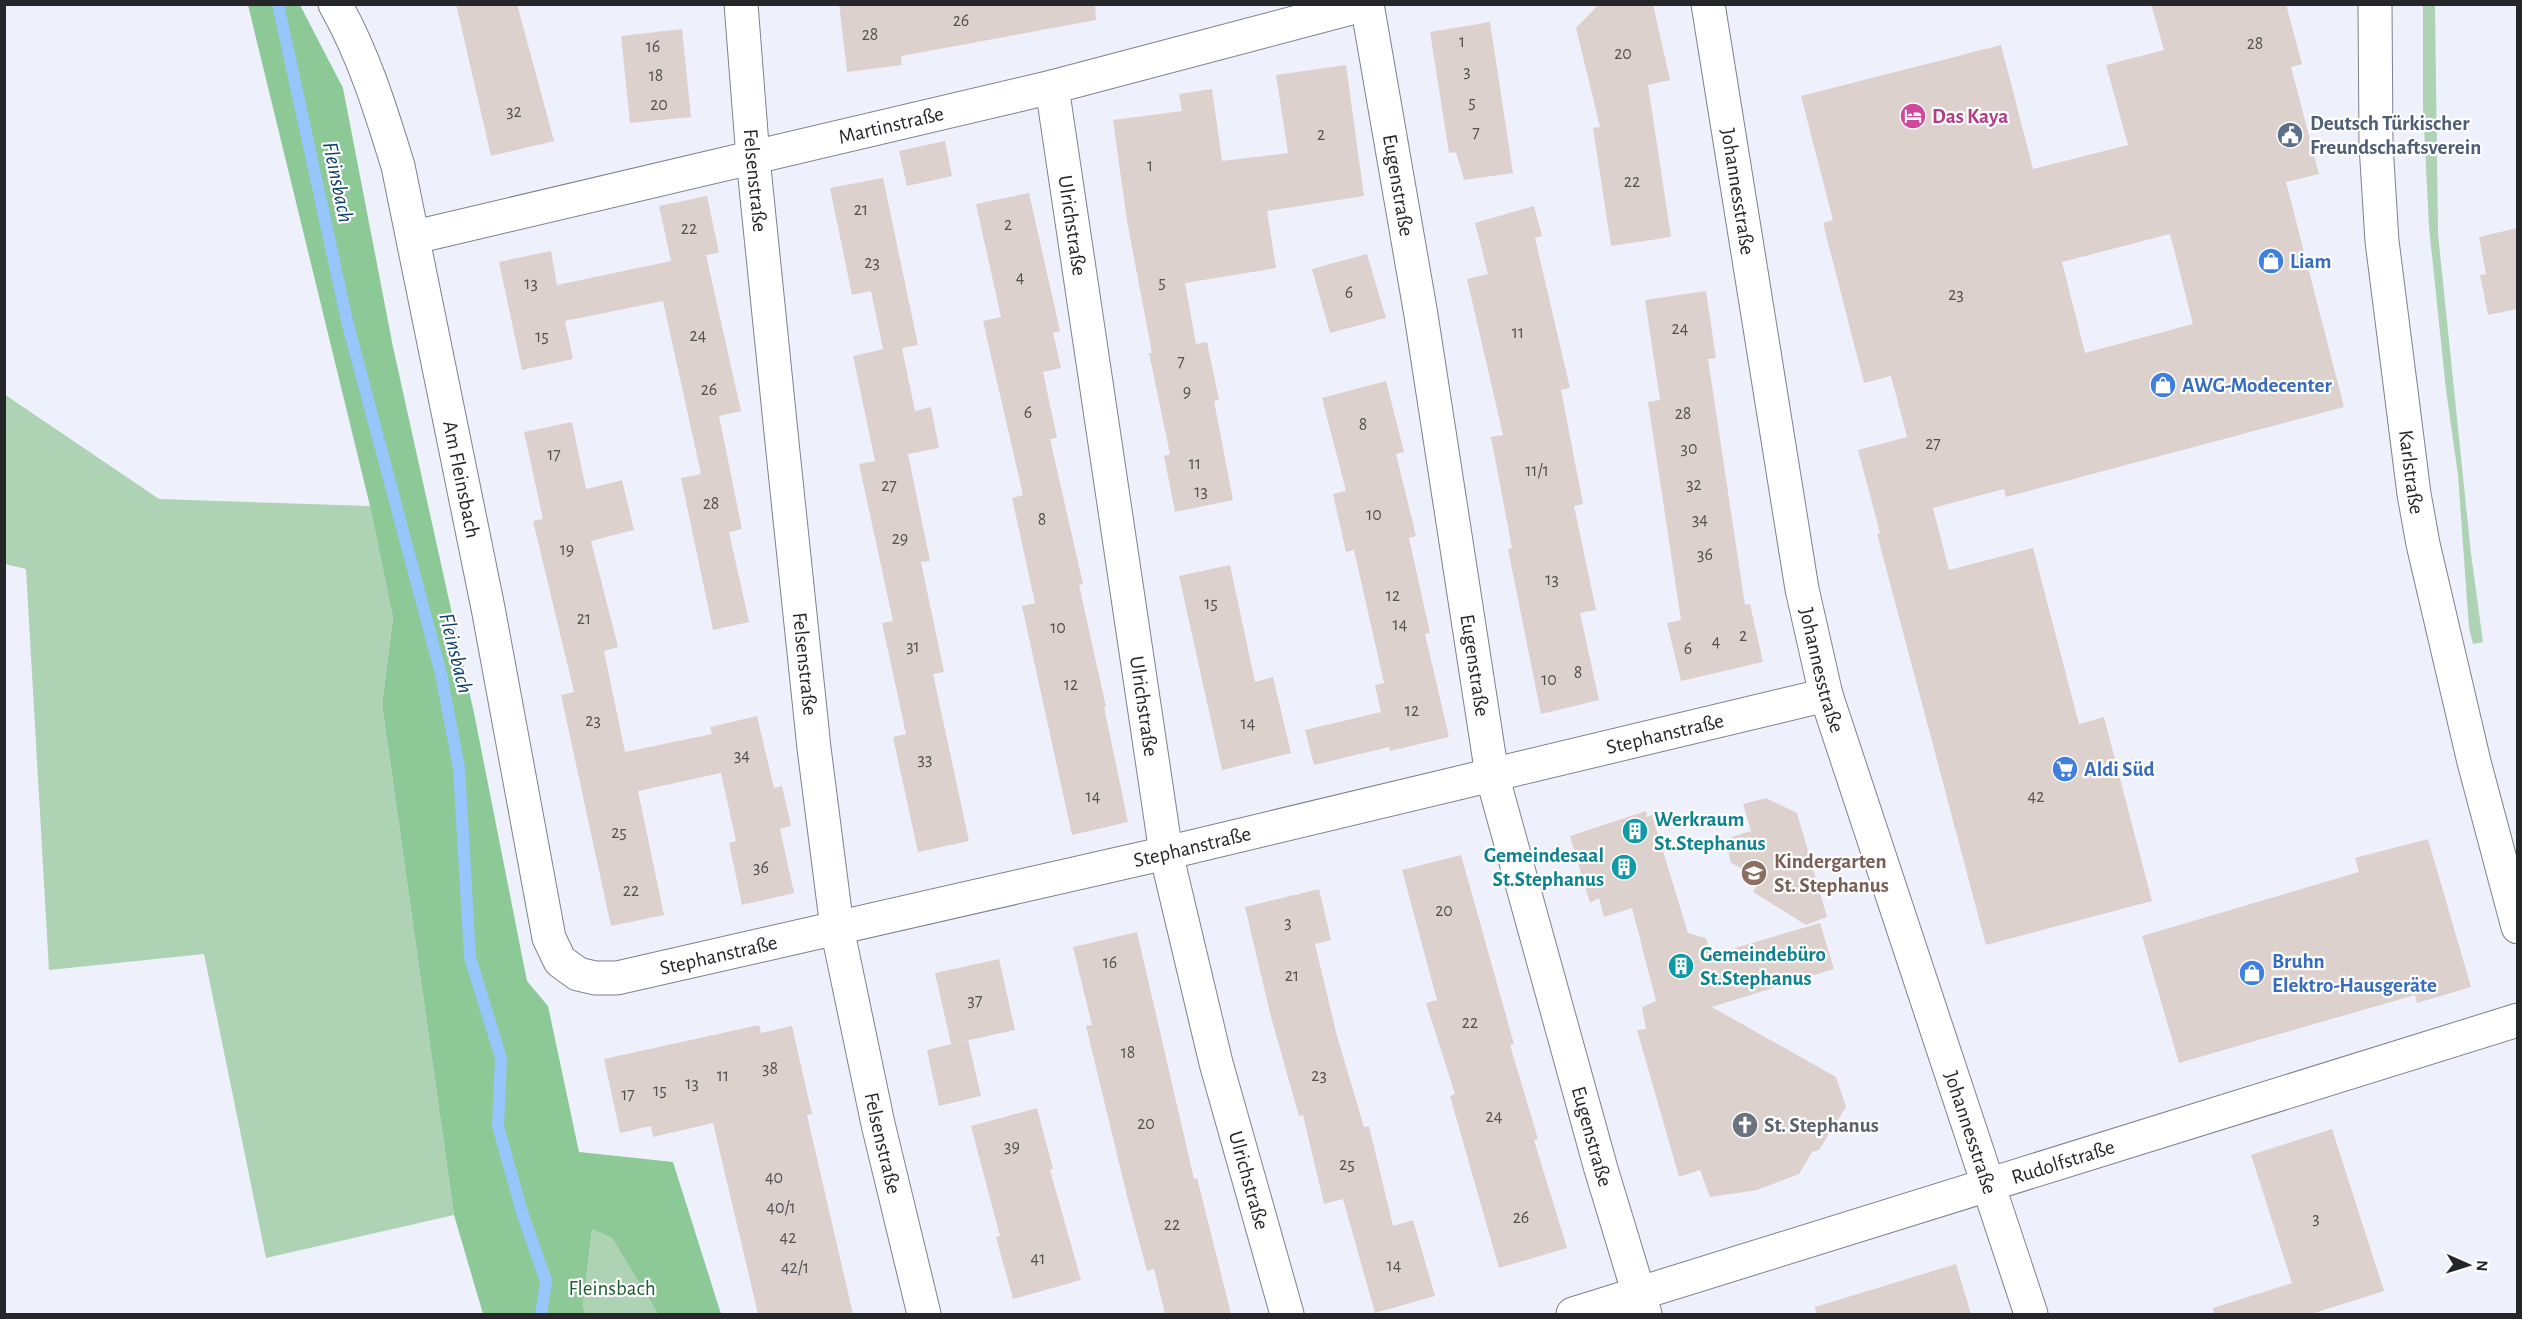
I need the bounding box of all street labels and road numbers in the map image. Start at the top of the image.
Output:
street label: Martinstraße [836,102,946,147]
street label: Johannesstraße [1718,127,1759,256]
street label: Felsenstraße [740,128,771,233]
street label: Eugenstraße [1379,133,1418,238]
street label: Ulrichstraße [1055,174,1090,277]
street label: Am Fleinsbach [440,419,484,540]
street label: Karlstraße [2395,429,2428,516]
street label: Johannesstraße [1796,606,1848,735]
street label: Felsenstraße [789,611,821,716]
street label: Eugenstraße [1457,613,1493,718]
street label: Ulrichstraße [1126,655,1162,758]
street label: Stephanstraße [1604,709,1726,758]
street label: Stephanstraße [1131,823,1253,871]
street label: Stephanstraße [658,931,779,978]
street label: Johannesstraße [1941,1068,2001,1196]
street label: Eugenstraße [1568,1084,1616,1189]
street label: Felsenstraße [861,1090,905,1196]
street label: Ulrichstraße [1225,1128,1273,1232]
street label: Rudolfstraße [2009,1136,2117,1187]

